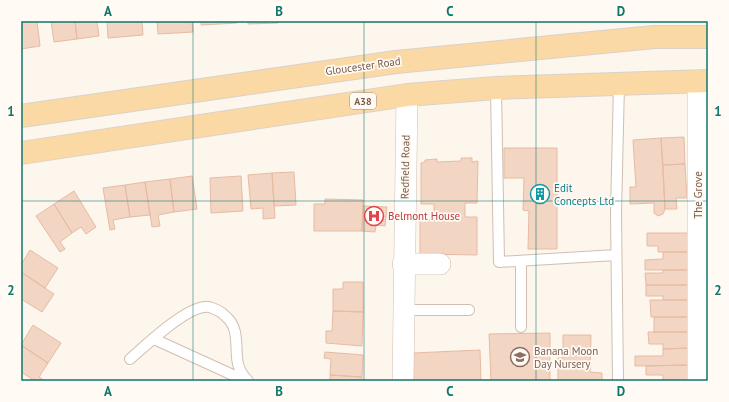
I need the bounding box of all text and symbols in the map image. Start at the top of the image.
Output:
text: A [104,3,112,20]
text: B [275,3,283,20]
text: C [446,3,454,20]
text: D [617,3,625,20]
street label: Gloucester Road [324,54,402,78]
road number: A38 [350,93,376,109]
text: 1 [7,103,15,120]
text: 1 [714,103,722,120]
street label: Redfield Road [397,135,413,199]
street label: The Grove [691,171,705,219]
place label: Edit Concepts Ltd [554,181,614,208]
building icon: Edit Concepts Ltd [529,183,551,205]
hospital icon: Belmont House [363,205,385,227]
place label: Belmont House [388,209,461,223]
text: 2 [7,282,15,299]
text: 2 [714,282,722,299]
place label: Banana Moon Day Nursery [534,344,598,371]
school or university icon: Banana Moon Day Nursery [509,346,531,368]
text: A [104,383,112,400]
text: B [275,383,283,400]
text: C [446,383,454,400]
text: D [617,383,625,400]

